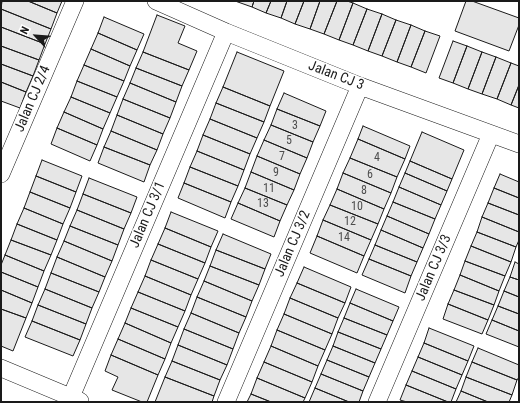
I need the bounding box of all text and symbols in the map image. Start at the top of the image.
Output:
north arrow [16,16,56,56]
text: N [17,25,32,36]
street label: Jalan CJ 3 [306,58,366,94]
street label: Jalan CJ 2/4 [12,63,54,135]
house number: 3 [292,119,298,133]
house number: 5 [286,134,292,148]
house number: 7 [279,150,285,164]
house number: 4 [374,151,380,165]
house number: 9 [273,166,279,180]
house number: 6 [367,168,373,182]
street label: Jalan CJ 3/1 [127,179,169,251]
house number: 11 [263,182,275,196]
house number: 8 [361,184,367,198]
house number: 13 [257,197,269,211]
house number: 10 [351,200,363,214]
street label: Jalan CJ 3/2 [272,208,314,280]
house number: 12 [344,215,356,229]
house number: 14 [338,231,350,245]
street label: Jalan CJ 3/3 [413,232,455,304]

